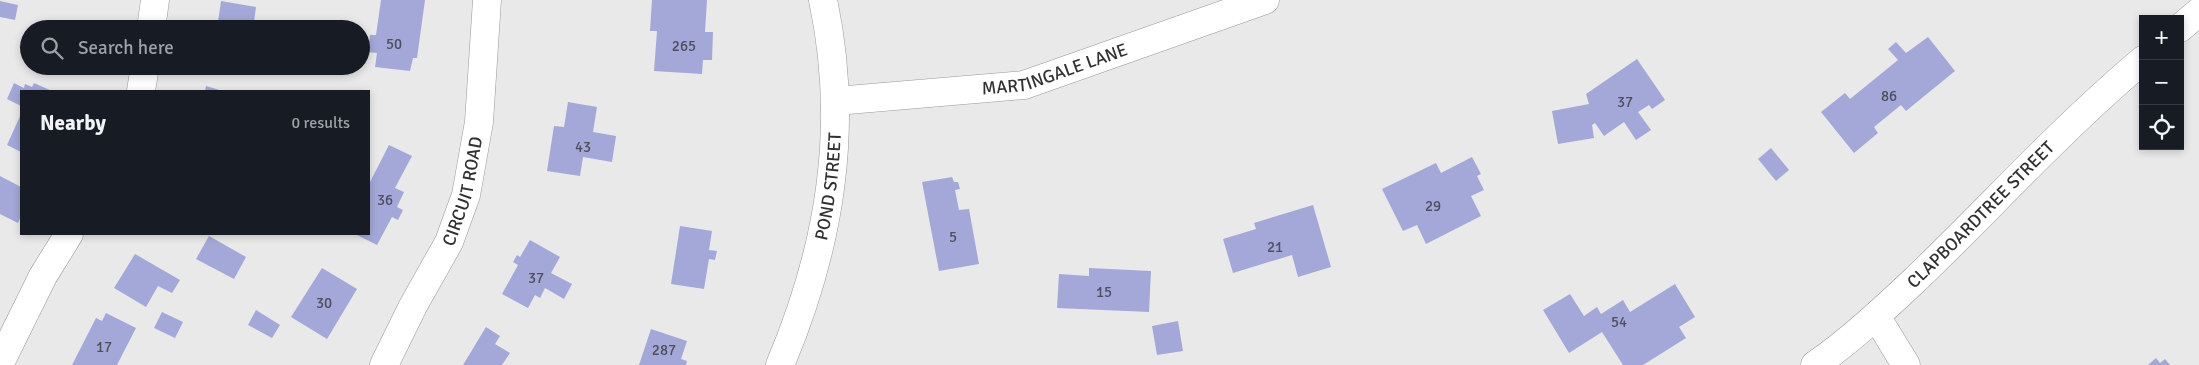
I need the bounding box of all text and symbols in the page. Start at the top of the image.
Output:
map controls [2139,15,2184,150]
button: + [2139,15,2184,60]
search box [20,20,370,75]
icon: search [38,34,66,62]
house number: 50 [386,35,402,53]
text: Search here [78,36,174,60]
house number: 265 [672,37,696,55]
street label: MARTINGALE LANE [981,38,1130,100]
button: − [2139,60,2184,105]
house number: 86 [1881,87,1897,105]
house number: 37 [1617,93,1633,111]
button: locate [2139,105,2184,150]
text: Nearby [40,110,106,136]
text: 0 results [291,113,350,133]
street label: POND STREET [810,132,846,242]
street label: CIRCUIT ROAD [437,135,487,249]
street label: CLAPBOARDTREE STREET [1902,136,2059,293]
house number: 43 [575,138,591,156]
house number: 36 [377,191,393,209]
house number: 29 [1425,197,1441,215]
house number: 5 [949,228,957,246]
house number: 21 [1267,238,1283,256]
house number: 37 [528,269,544,287]
house number: 15 [1096,283,1112,301]
house number: 30 [316,294,332,312]
house number: 54 [1611,313,1627,331]
house number: 17 [96,338,112,356]
house number: 287 [652,341,676,359]

